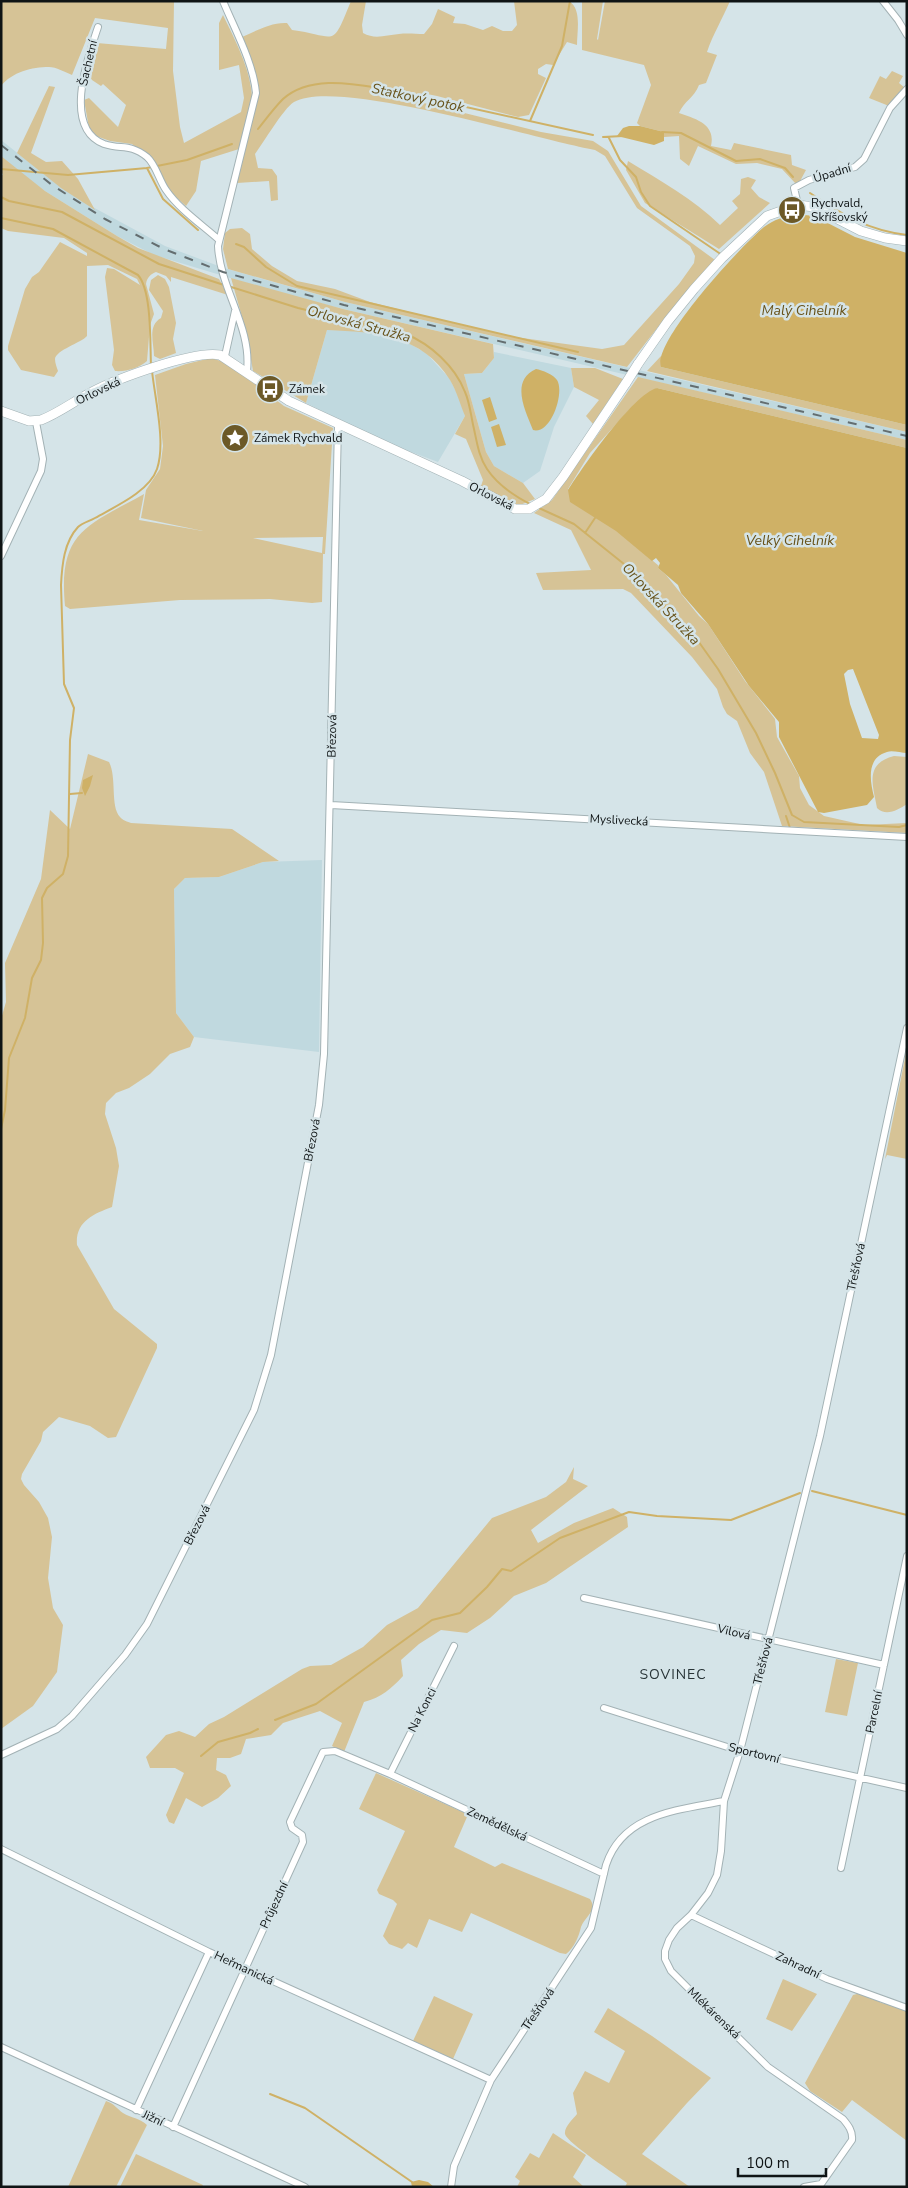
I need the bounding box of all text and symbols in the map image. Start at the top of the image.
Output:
street label: Šachetní [75,37,101,87]
water label: Statkový potok [370,79,467,117]
street label: Úpadní [811,159,854,186]
bus stop icon: Rychvald, Skříšovský [777,195,807,225]
place label: Rychvald, Skříšovský [811,195,868,225]
water label: Orlovská Stružka [305,301,413,347]
water label: Malý Cihelník [762,301,847,320]
street label: Orlovská [73,373,123,409]
bus stop icon: Zámek [255,374,285,404]
place label: Zámek [289,381,326,397]
place icon: Zámek Rychvald [220,423,250,453]
place label: Zámek Rychvald [254,430,342,446]
street label: Orlovská [466,478,516,514]
water label: Velký Cihelník [746,531,835,550]
water label: Orlovská Stružka [618,559,704,649]
street label: Březová [324,714,340,758]
street label: Myslivecká [589,810,649,830]
street label: Březová [300,1117,324,1163]
street label: Třešňová [843,1242,869,1292]
street label: Březová [180,1502,214,1548]
street label: Vilová [715,1620,752,1644]
street label: Třešňová [749,1636,777,1686]
district label: SOVINEC [639,1665,707,1684]
street label: Na Konci [404,1685,440,1735]
street label: Parcelní [862,1688,887,1735]
street label: Sportovní [727,1739,782,1767]
street label: Zemědělská [464,1803,530,1845]
street label: Průjezdní [256,1878,292,1931]
street label: Heřmanická [212,1947,276,1989]
street label: Zahradní [773,1948,824,1983]
street label: Třešňová [518,1984,558,2034]
street label: Mlékárenská [684,1984,744,2042]
street label: Jižní [139,2106,167,2130]
scale bar [738,2146,826,2178]
text: 100 m [746,2153,790,2173]

